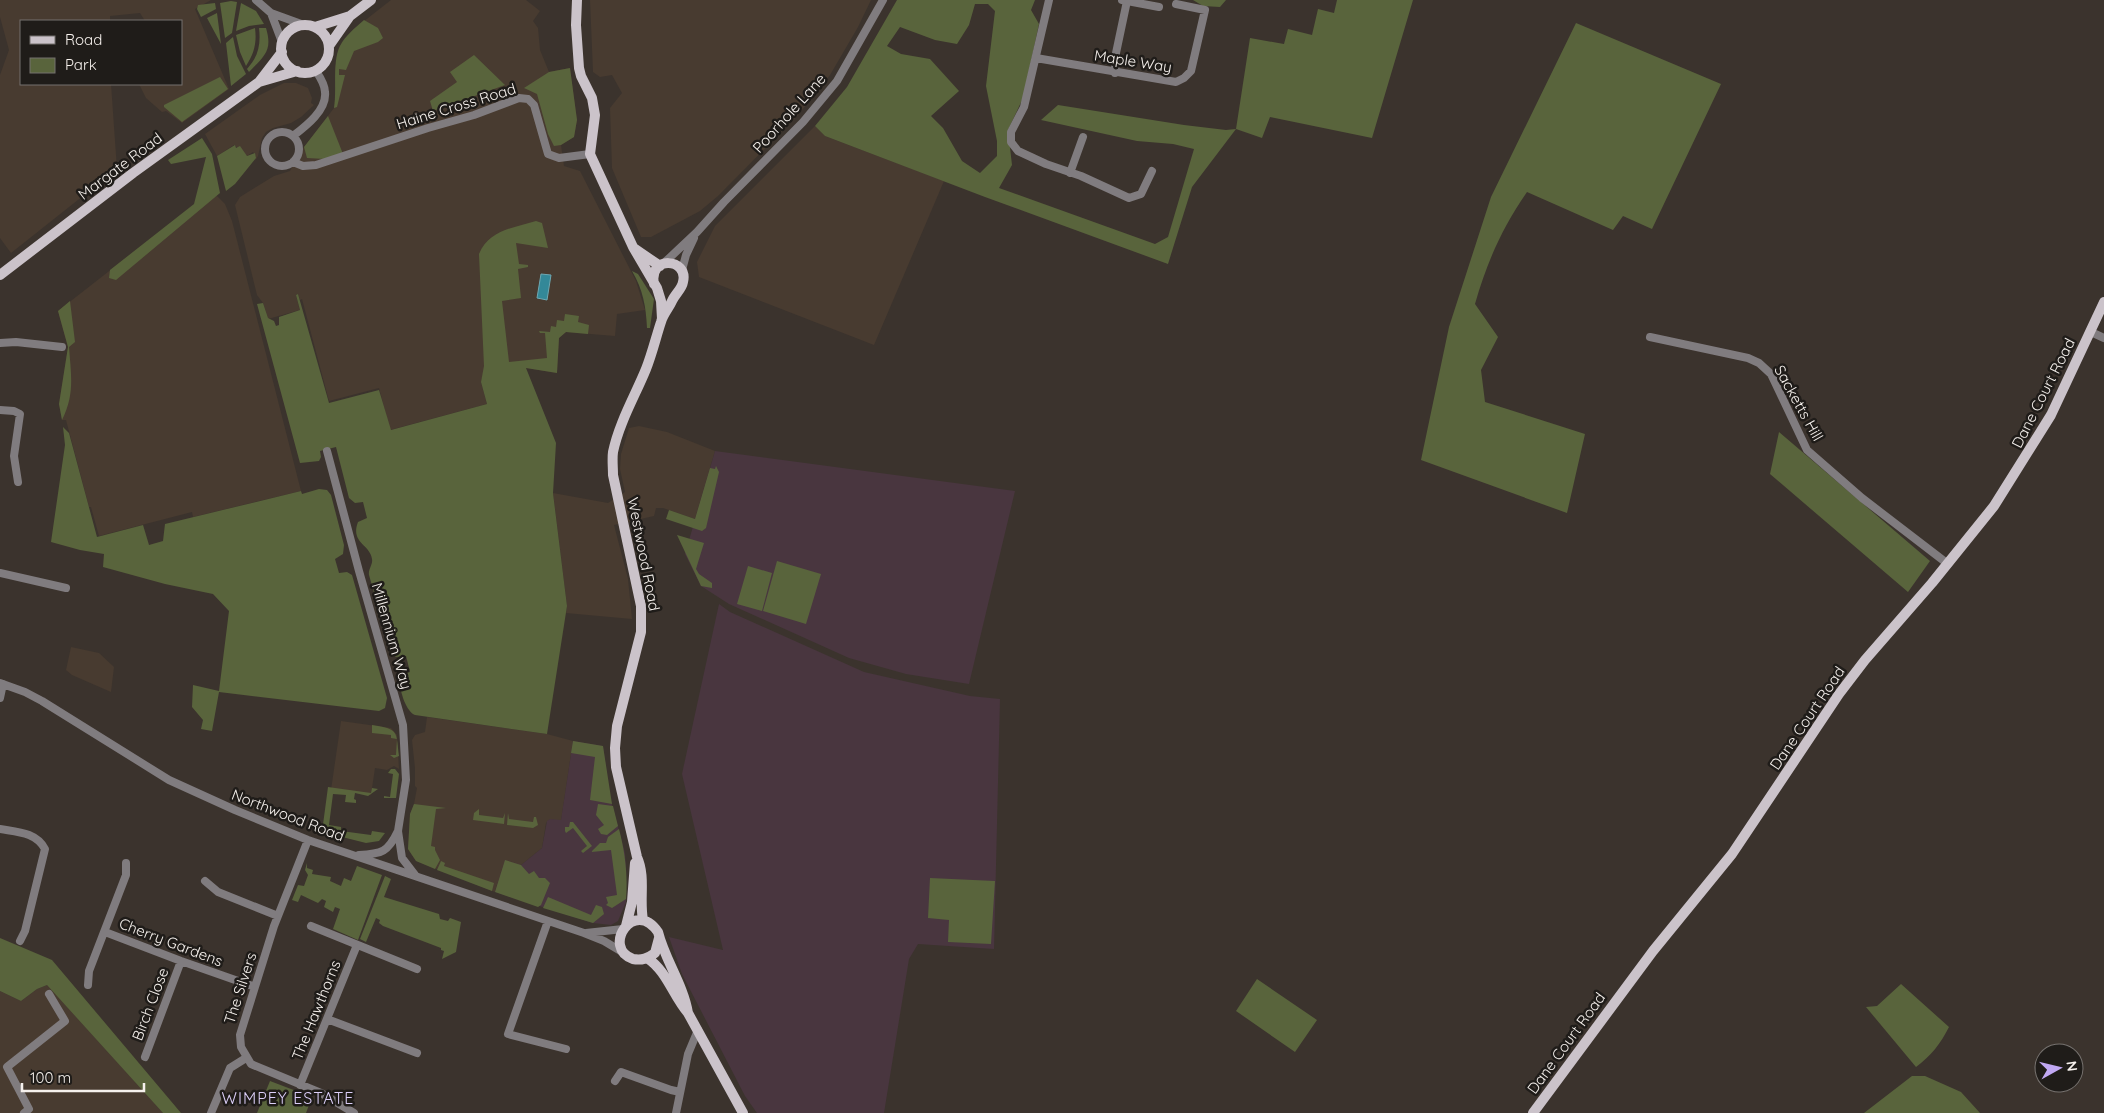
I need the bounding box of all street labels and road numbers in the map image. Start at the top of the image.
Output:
street label: Maple Way [1093,45,1173,77]
street label: Poorhole Lane [748,69,830,157]
street label: Haine Cross Road [394,79,518,133]
street label: Margate Road [74,128,166,204]
street label: Dane Court Road [2007,335,2079,451]
street label: Sacketts Hill [1770,362,1828,444]
street label: Westwood Road [624,496,664,612]
street label: Millennium Way [368,581,416,691]
street label: Dane Court Road [1765,663,1849,773]
street label: Northwood Road [229,785,347,845]
street label: Cherry Gardens [117,914,225,970]
street label: The Silvers [220,950,260,1026]
street label: The Hawthorns [287,957,345,1063]
street label: Birch Close [127,965,173,1043]
street label: Dane Court Road [1523,989,1609,1097]

